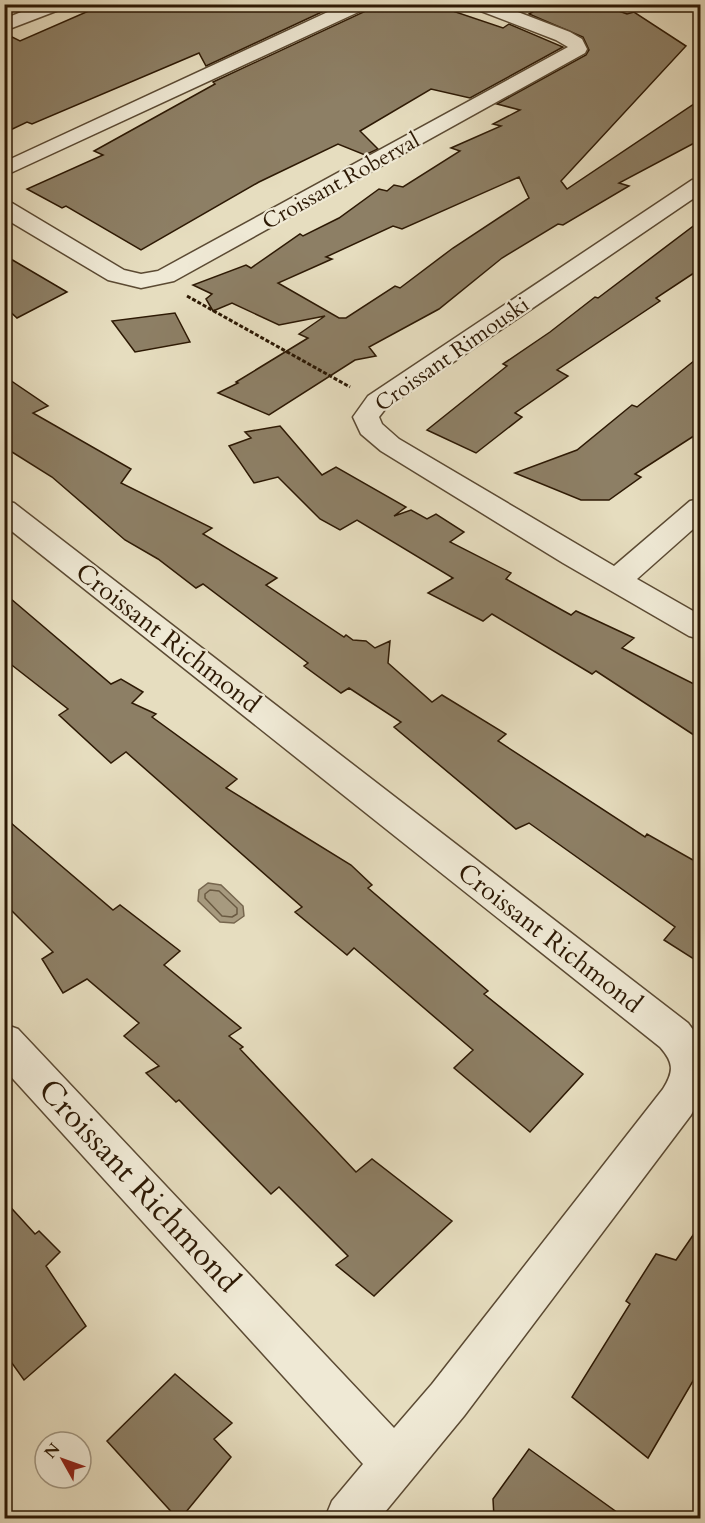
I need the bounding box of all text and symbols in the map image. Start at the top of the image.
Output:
street label: Croissant Roberval [257,125,425,237]
street label: Croissant Rimouski [369,290,535,418]
street label: Croissant Richmond [68,555,268,721]
street label: Croissant Richmond [450,855,650,1021]
street label: Croissant Richmond [28,1070,250,1302]
north arrow [33,1430,93,1490]
text: N [39,1439,65,1463]

